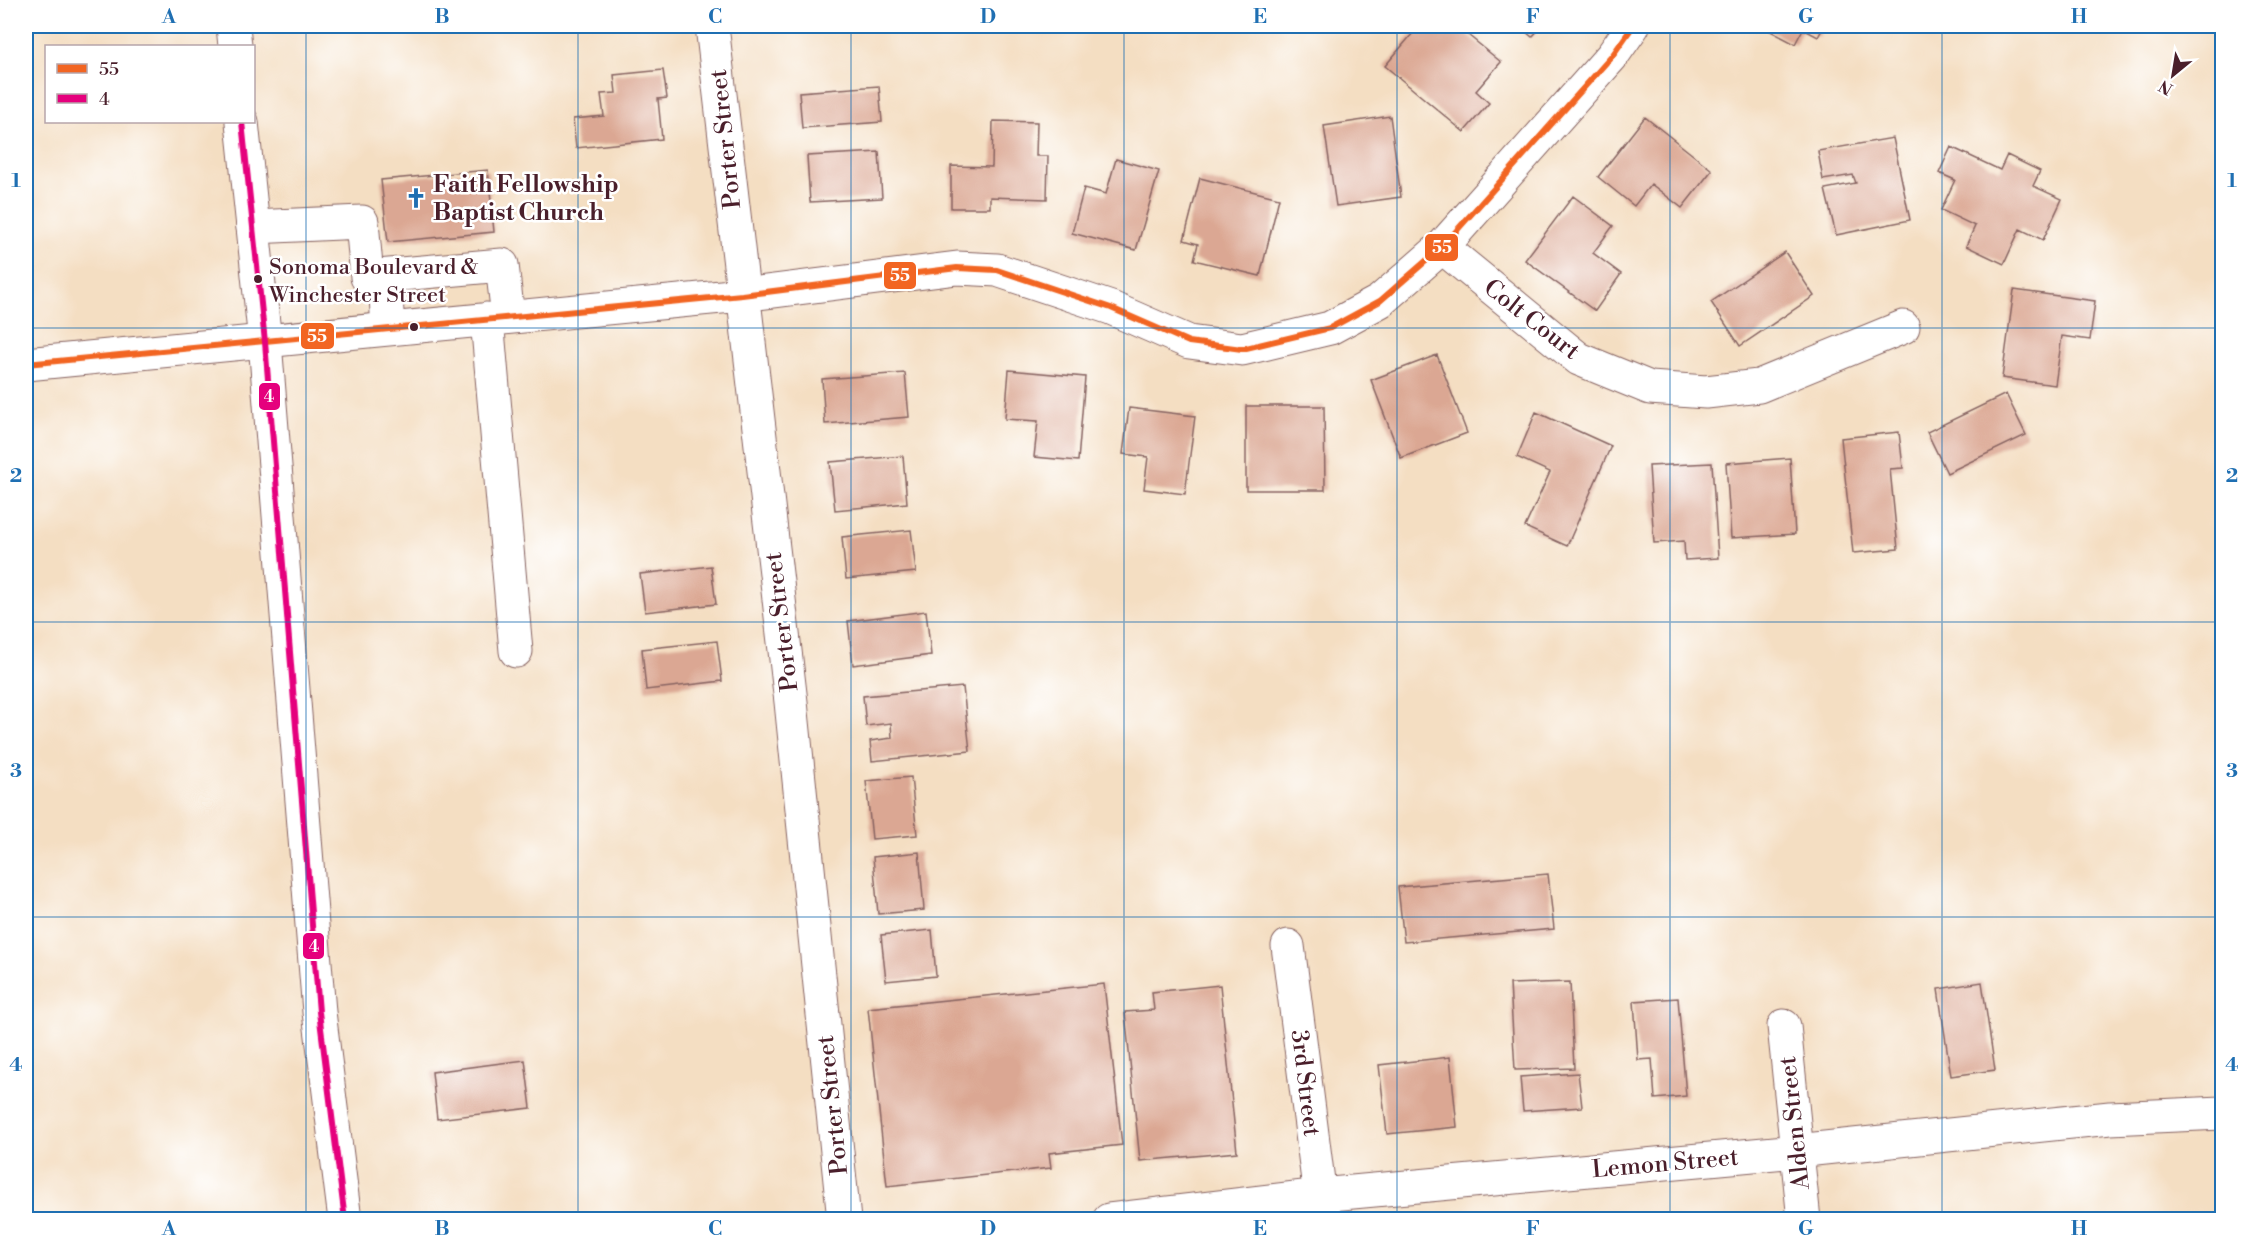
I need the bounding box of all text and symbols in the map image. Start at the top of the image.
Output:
text: A [161,5,177,30]
text: B [434,5,450,30]
text: C [708,5,722,30]
text: D [980,5,996,30]
text: E [1253,5,1267,30]
text: F [1526,5,1540,30]
text: G [1798,5,1814,30]
text: H [2071,5,2088,30]
legend [45,45,255,123]
north arrow [2143,45,2203,105]
text: 55 [99,58,119,81]
street label: Porter Street [704,67,748,210]
text: N [2155,75,2176,99]
text: 4 [99,88,110,111]
text: 1 [11,169,21,194]
text: 1 [2227,169,2237,194]
place label: Faith Fellowship Baptist Church [433,170,619,228]
church icon: Faith Fellowship Baptist Church [404,186,428,210]
line badge: 55 [1424,233,1459,262]
text: 55 [1432,238,1452,258]
place label: Sonoma Boulevard & Winchester Street [268,254,479,309]
line badge: 55 [883,261,917,290]
text: 55 [890,266,910,286]
marker: Sonoma Boulevard & Winchester Street [252,273,264,285]
street label: Colt Court [1477,273,1586,367]
unlabelled marker [408,321,420,333]
line badge: 55 [300,322,335,350]
text: 55 [307,327,327,347]
line badge: 4 [258,382,281,411]
text: 4 [264,387,275,407]
text: 2 [10,464,22,489]
text: 2 [2226,464,2238,489]
street label: Porter Street [758,550,805,693]
text: 3 [10,759,22,784]
text: 3 [2226,759,2238,784]
line badge: 4 [302,932,325,960]
text: 4 [309,937,320,957]
street label: 3rd Street [1284,1028,1326,1139]
street label: Porter Street [811,1033,855,1176]
text: 4 [9,1053,23,1078]
text: 4 [2225,1053,2239,1078]
street label: Alden Street [1773,1054,1817,1192]
street label: Lemon Street [1591,1143,1740,1185]
text: A [161,1217,177,1242]
text: B [434,1217,450,1242]
text: C [708,1217,722,1242]
text: D [980,1217,996,1242]
text: E [1253,1217,1267,1242]
text: F [1526,1217,1540,1242]
text: G [1798,1217,1814,1242]
text: H [2071,1217,2088,1242]

